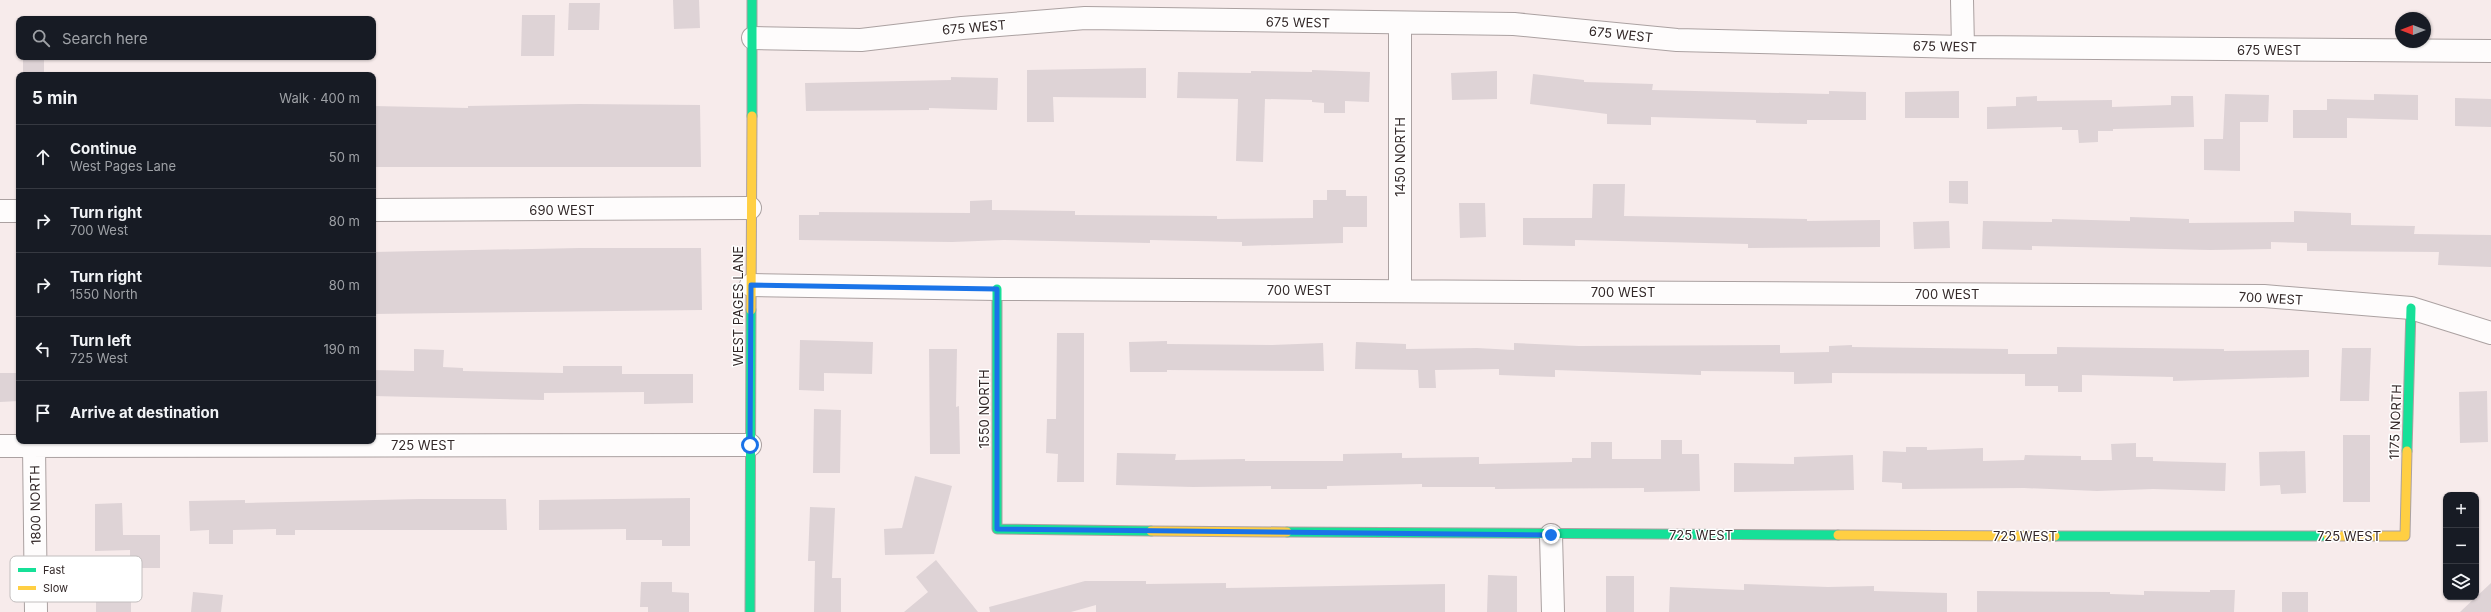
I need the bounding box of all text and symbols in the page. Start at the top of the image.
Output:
north arrow [2395,12,2431,48]
street label: 675 WEST [1266,13,1330,31]
search box [16,16,376,60]
street label: 675 WEST [941,16,1007,38]
street label: 675 WEST [1588,23,1654,45]
icon: search [30,27,52,49]
text: Search here [62,29,148,48]
street label: 675 WEST [1913,37,1977,55]
street label: 675 WEST [2237,42,2301,58]
text: 5 min [32,88,78,108]
text: Walk · 400 m [279,90,360,106]
street label: 1450 NORTH [1392,117,1408,197]
text: Continue [70,139,137,158]
icon: ahead [32,146,54,168]
text: 50 m [329,149,360,165]
text: West Pages Lane [70,158,176,174]
street label: 690 WEST [529,202,595,218]
text: Turn right [70,203,142,222]
icon: right [32,210,54,232]
text: 80 m [329,213,360,229]
text: 700 West [70,222,128,238]
street label: WEST PAGES LANE [730,246,746,366]
text: Turn right [70,267,142,286]
icon: right [32,274,54,296]
text: 80 m [329,277,360,293]
street label: 700 WEST [1267,282,1331,298]
street label: 700 WEST [1591,284,1655,300]
text: 1550 North [70,286,138,302]
street label: 700 WEST [1915,286,1979,302]
street label: 700 WEST [2238,288,2304,308]
text: Turn left [70,331,131,350]
icon: left [32,338,54,360]
text: 190 m [323,341,360,357]
text: 725 West [70,350,128,366]
street label: 1550 NORTH [976,369,992,449]
street label: 1175 NORTH [2386,384,2404,460]
icon: arrive [32,402,54,424]
text: Arrive at destination [70,403,219,422]
route start [741,436,759,454]
street label: 725 WEST [391,437,455,453]
street label: 1800 NORTH [26,465,44,545]
map controls [2443,492,2479,600]
button: + [2443,492,2479,528]
route end [1542,526,1560,544]
street label: 725 WEST [1669,527,1733,543]
street label: 725 WEST [1993,528,2057,544]
street label: 725 WEST [2317,528,2381,544]
button: − [2443,528,2479,564]
legend [10,556,142,602]
text: Fast [43,563,65,577]
button: layers [2443,564,2479,600]
text: Slow [43,581,68,595]

